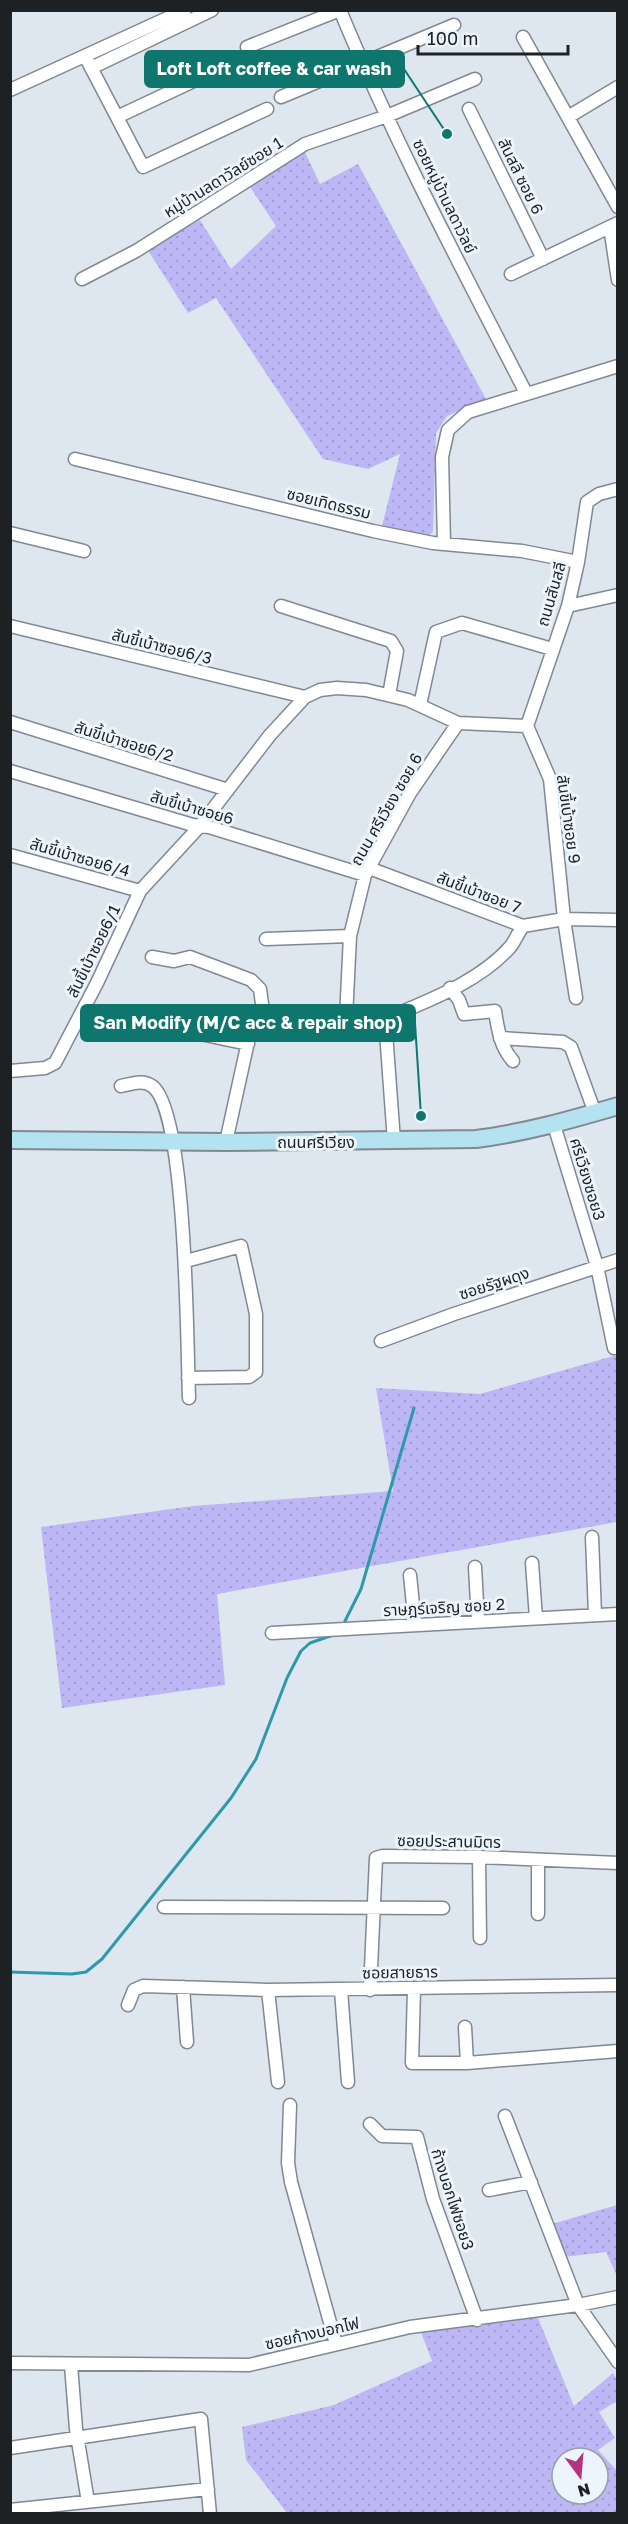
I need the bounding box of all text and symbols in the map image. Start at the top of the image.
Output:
scale bar [418,18,568,56]
text: 100 m [427,27,478,49]
callout: Loft Loft coffee & car wash [145,51,404,87]
text: Loft Loft coffee & car wash [157,57,392,79]
street label: หมู่บ้านลดาวัลย์ซอย 1 [160,132,286,222]
street label: สันสลี ซอย 6 [494,135,548,217]
street label: ซอยหมู่บ้านลดาวัลย์ [409,136,481,257]
street label: ซอยเทิดธรรม [285,483,373,523]
street label: ถนนสันสลี [532,559,570,629]
street label: สันขี้เบ้าซอย6/3 [110,623,215,668]
street label: สันขี้เบ้าซอย6/2 [72,715,176,766]
street label: ถนน ศรีเวียง ซอย 6 [346,749,426,869]
street label: สันขี้เบ้าซอย 9 [553,773,586,865]
street label: สันขี้เบ้าซอย6 [148,785,236,828]
street label: สันขี้เบ้าซอย6/4 [28,832,133,881]
street label: สันขี้เบ้าซอย 7 [434,866,524,917]
street label: สันขี้เบ้าซอย6/1 [61,901,124,1001]
callout: San Modify (M/C acc & repair shop) [81,1005,415,1041]
text: San Modify (M/C acc & repair shop) [93,1011,403,1033]
street label: ถนนศรีเวียง [277,1132,355,1152]
street label: ศรีเวียงซอย3 [566,1135,610,1223]
street label: ซอยรัฐผดุง [456,1262,532,1304]
street label: ราษฎร์เจริญ ซอย 2 [383,1594,505,1620]
street label: ซอยประสานมิตร [397,1830,501,1852]
street label: ซอยสายธาร [362,1961,438,1983]
street label: ก้างบอกไฟซอย3 [427,2146,479,2252]
street label: ซอยก้างบอกไฟ [263,2312,361,2354]
north arrow [550,2446,610,2506]
text: N [576,2479,593,2502]

